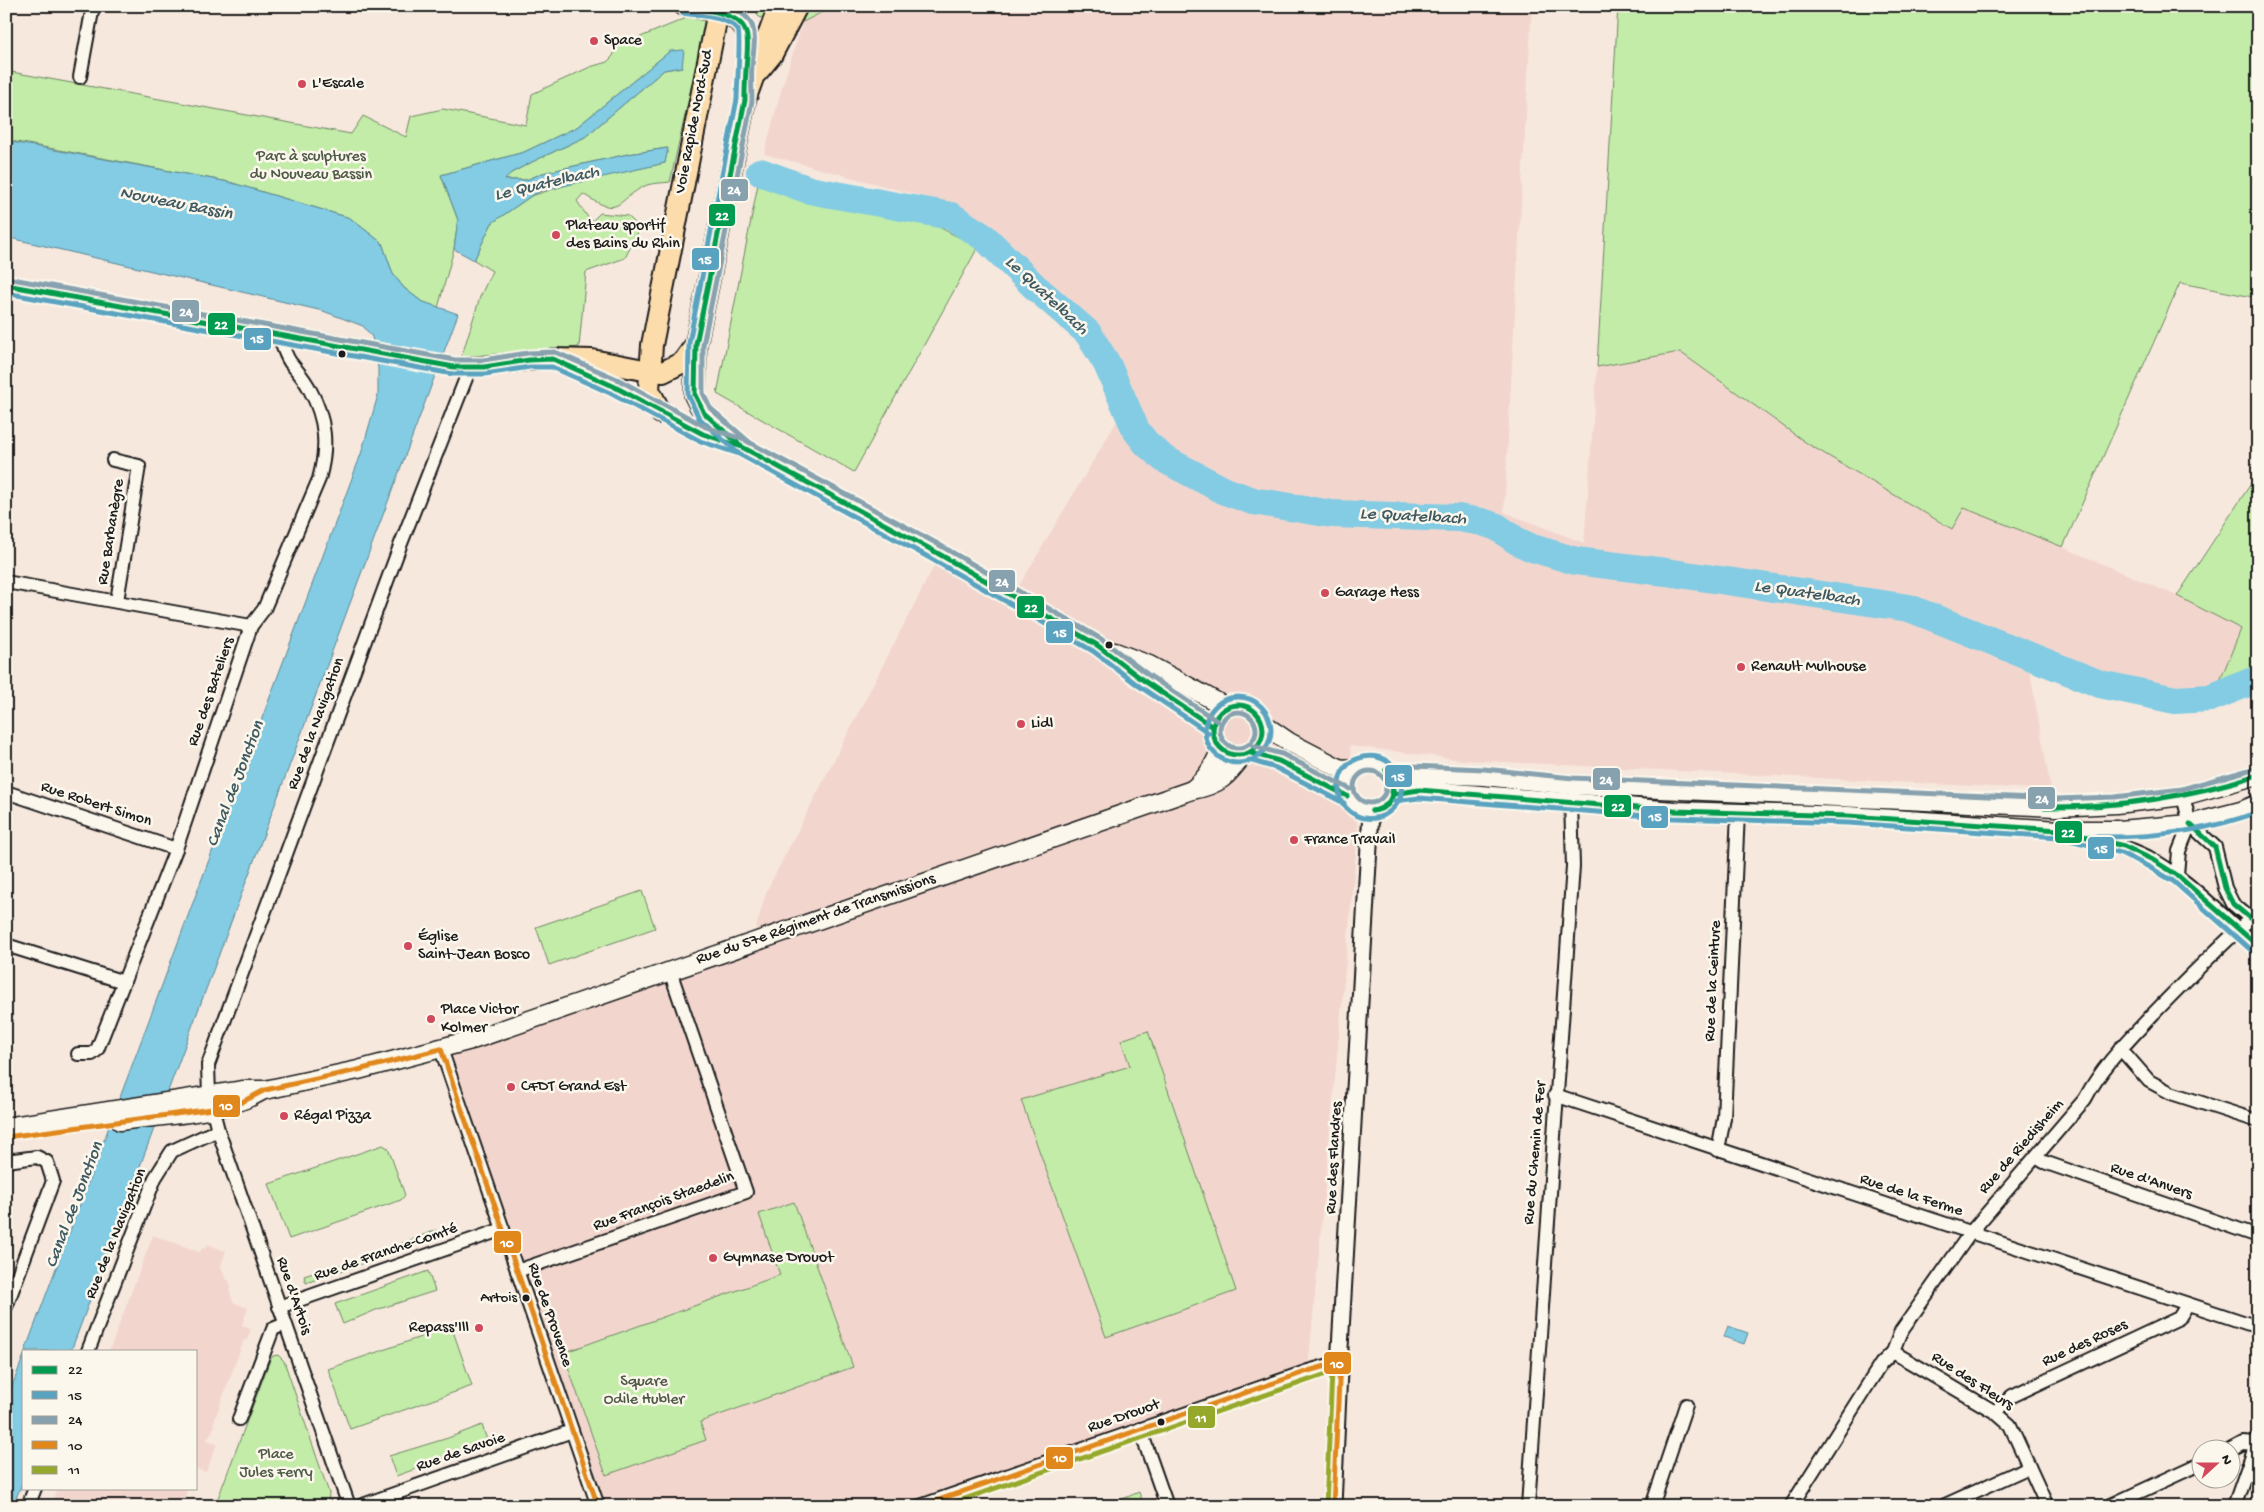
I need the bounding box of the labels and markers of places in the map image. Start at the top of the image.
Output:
place label: Space [604,32,643,51]
marker: Space [588,35,600,47]
place label: L'Escale [312,75,365,94]
marker: L'Escale [296,78,308,90]
place label: Plateau sportif des Bains du Rhin [565,217,680,254]
marker: Plateau sportif des Bains du Rhin [550,229,562,241]
unlabelled marker [337,349,347,359]
place label: Garage Hess [1335,584,1420,603]
marker: Garage Hess [1319,587,1331,599]
unlabelled marker [1104,640,1114,650]
place label: Renault Mulhouse [1751,658,1867,677]
marker: Renault Mulhouse [1735,661,1747,673]
place label: Lidl [1031,715,1053,734]
marker: Lidl [1015,718,1027,730]
place label: France Travail [1303,831,1395,850]
marker: France Travail [1288,834,1300,846]
place label: Église Saint-Jean Bosco [418,928,530,965]
marker: Église Saint-Jean Bosco [402,940,414,952]
place label: Place Victor Kolmer [440,1001,519,1038]
marker: Place Victor Kolmer [425,1013,437,1025]
place label: CFDT Grand Est [521,1078,628,1097]
marker: CFDT Grand Est [505,1081,517,1093]
place label: Régal Pizza [294,1107,372,1126]
marker: Régal Pizza [278,1110,290,1122]
place label: Gymnase Drouot [723,1249,835,1268]
marker: Gymnase Drouot [707,1252,719,1264]
place label: Artois [480,1289,517,1307]
marker: Artois [521,1293,531,1303]
place label: Repass'Ill [409,1319,469,1338]
marker: Repass'Ill [473,1322,485,1334]
unlabelled marker [1156,1417,1166,1427]

